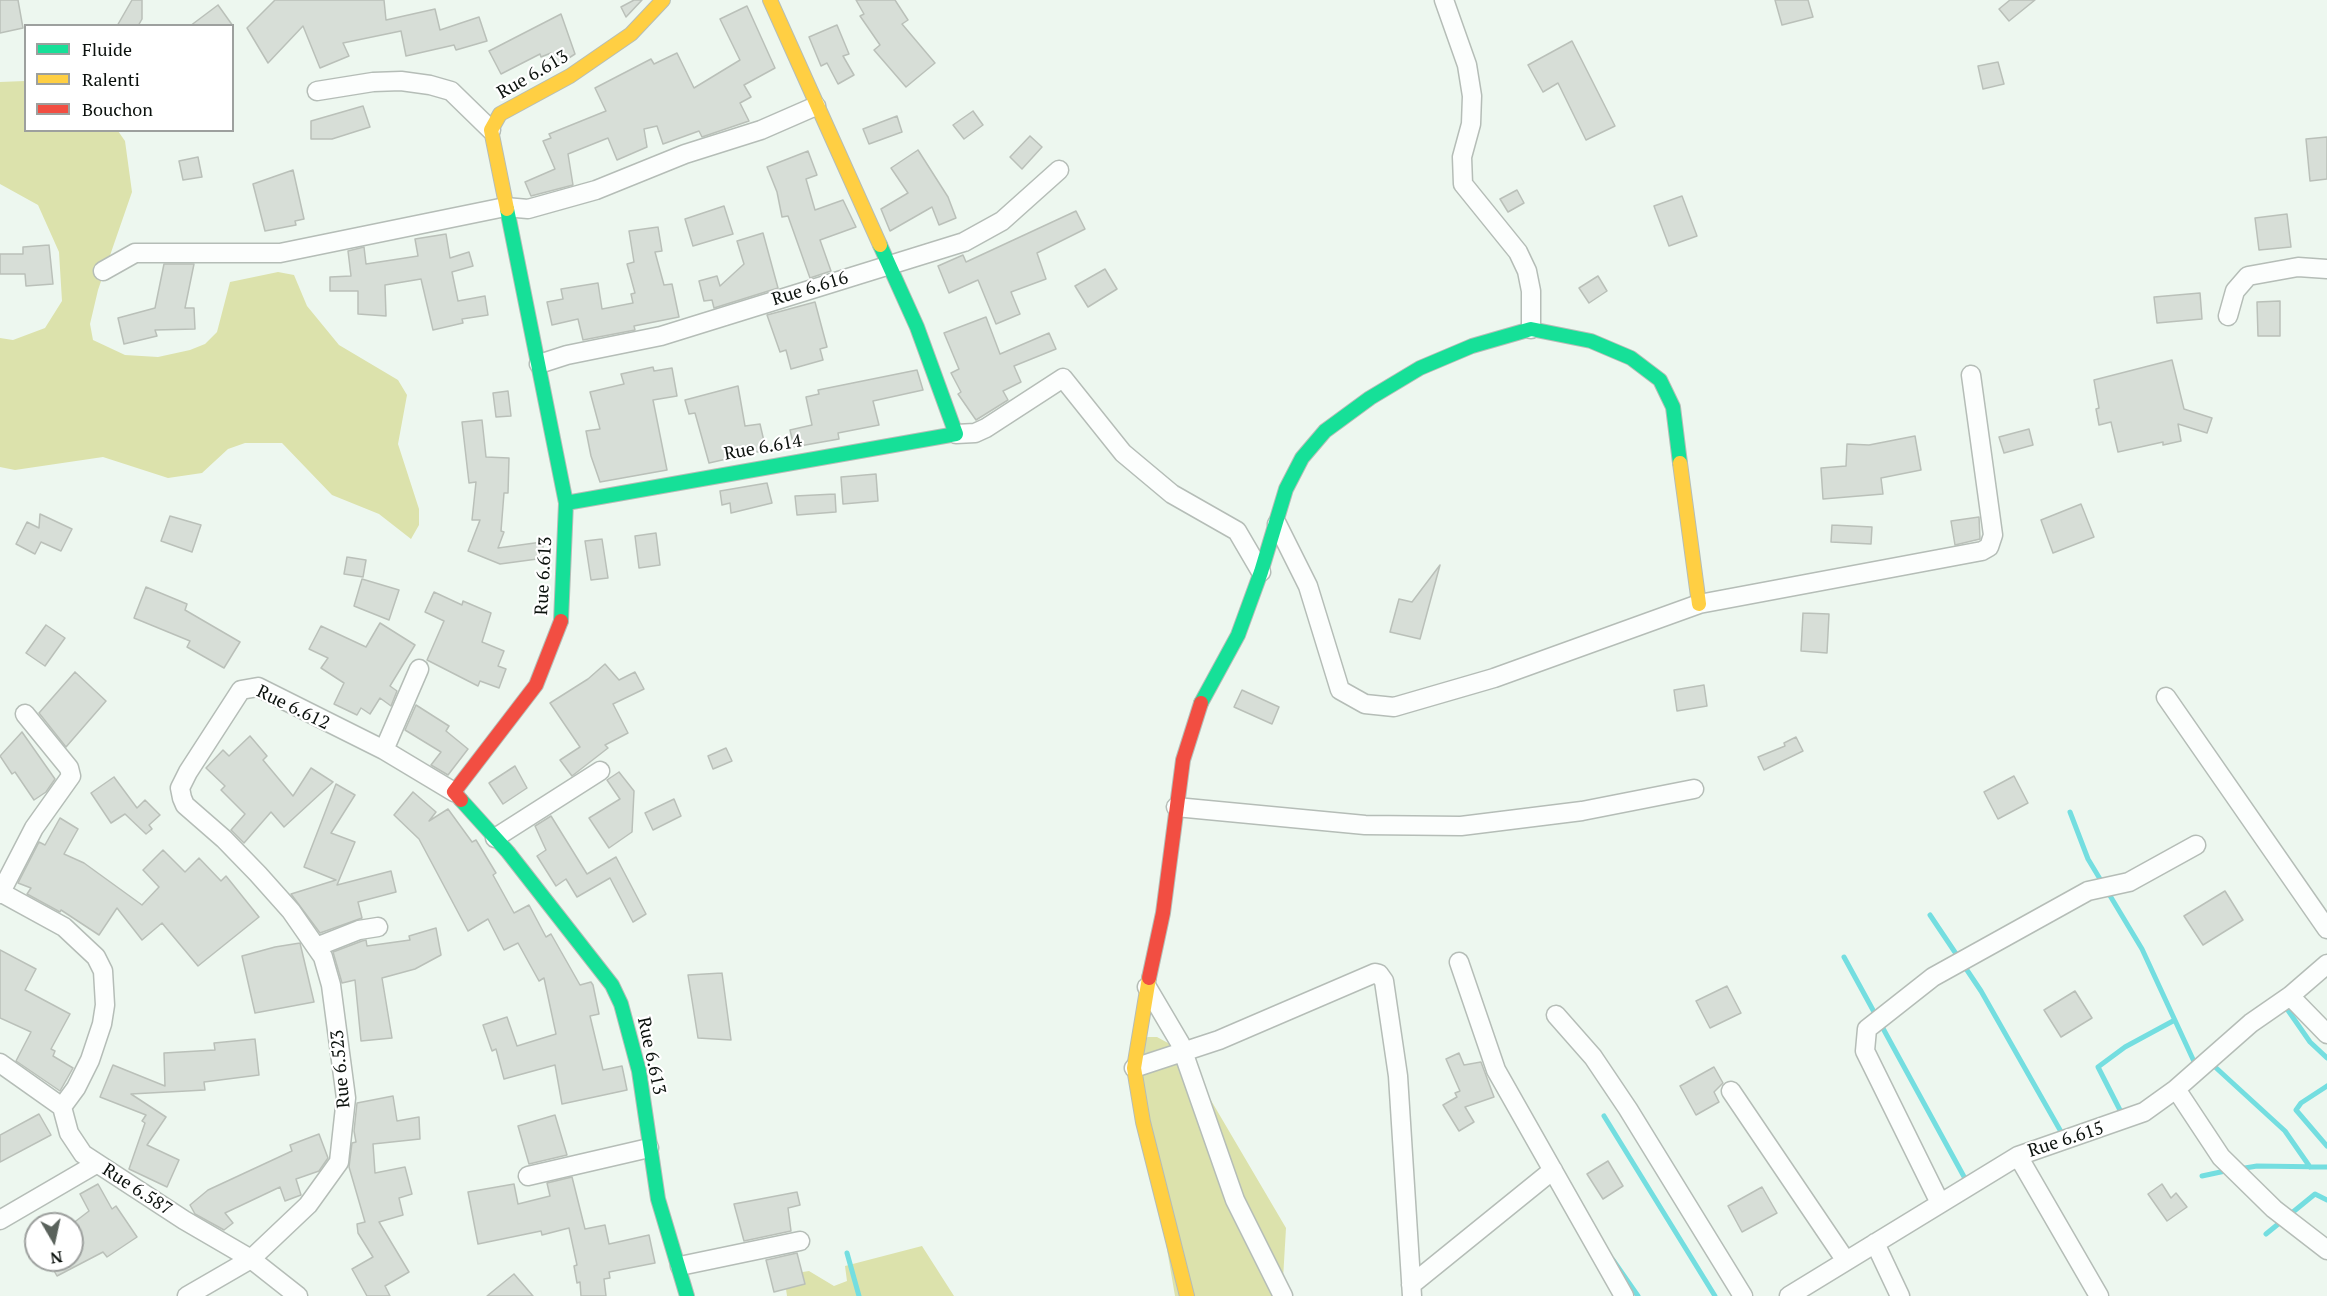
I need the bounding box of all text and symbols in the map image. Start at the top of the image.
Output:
legend [24,24,234,132]
text: Fluide [82,37,132,61]
street label: Rue 6.613 [494,46,572,104]
text: Ralenti [82,67,140,91]
text: Bouchon [82,97,153,121]
street label: Rue 6.616 [769,267,851,311]
street label: Rue 6.614 [722,431,804,465]
street label: Rue 6.613 [531,536,557,616]
street label: Rue 6.612 [253,681,333,735]
street label: Rue 6.613 [632,1015,670,1097]
street label: Rue 6.523 [327,1029,355,1109]
street label: Rue 6.615 [2025,1118,2107,1162]
street label: Rue 6.587 [98,1160,176,1220]
north arrow [24,1212,84,1272]
text: N [49,1246,64,1270]

